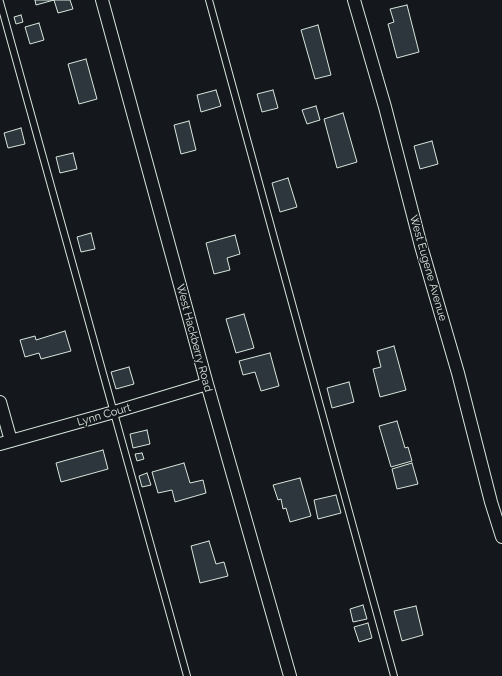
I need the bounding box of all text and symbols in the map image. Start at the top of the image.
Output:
street label: West Eugene Avenue [407,213,449,323]
street label: West Hackberry Road [173,283,215,393]
street label: Lynn Court [76,401,132,429]

